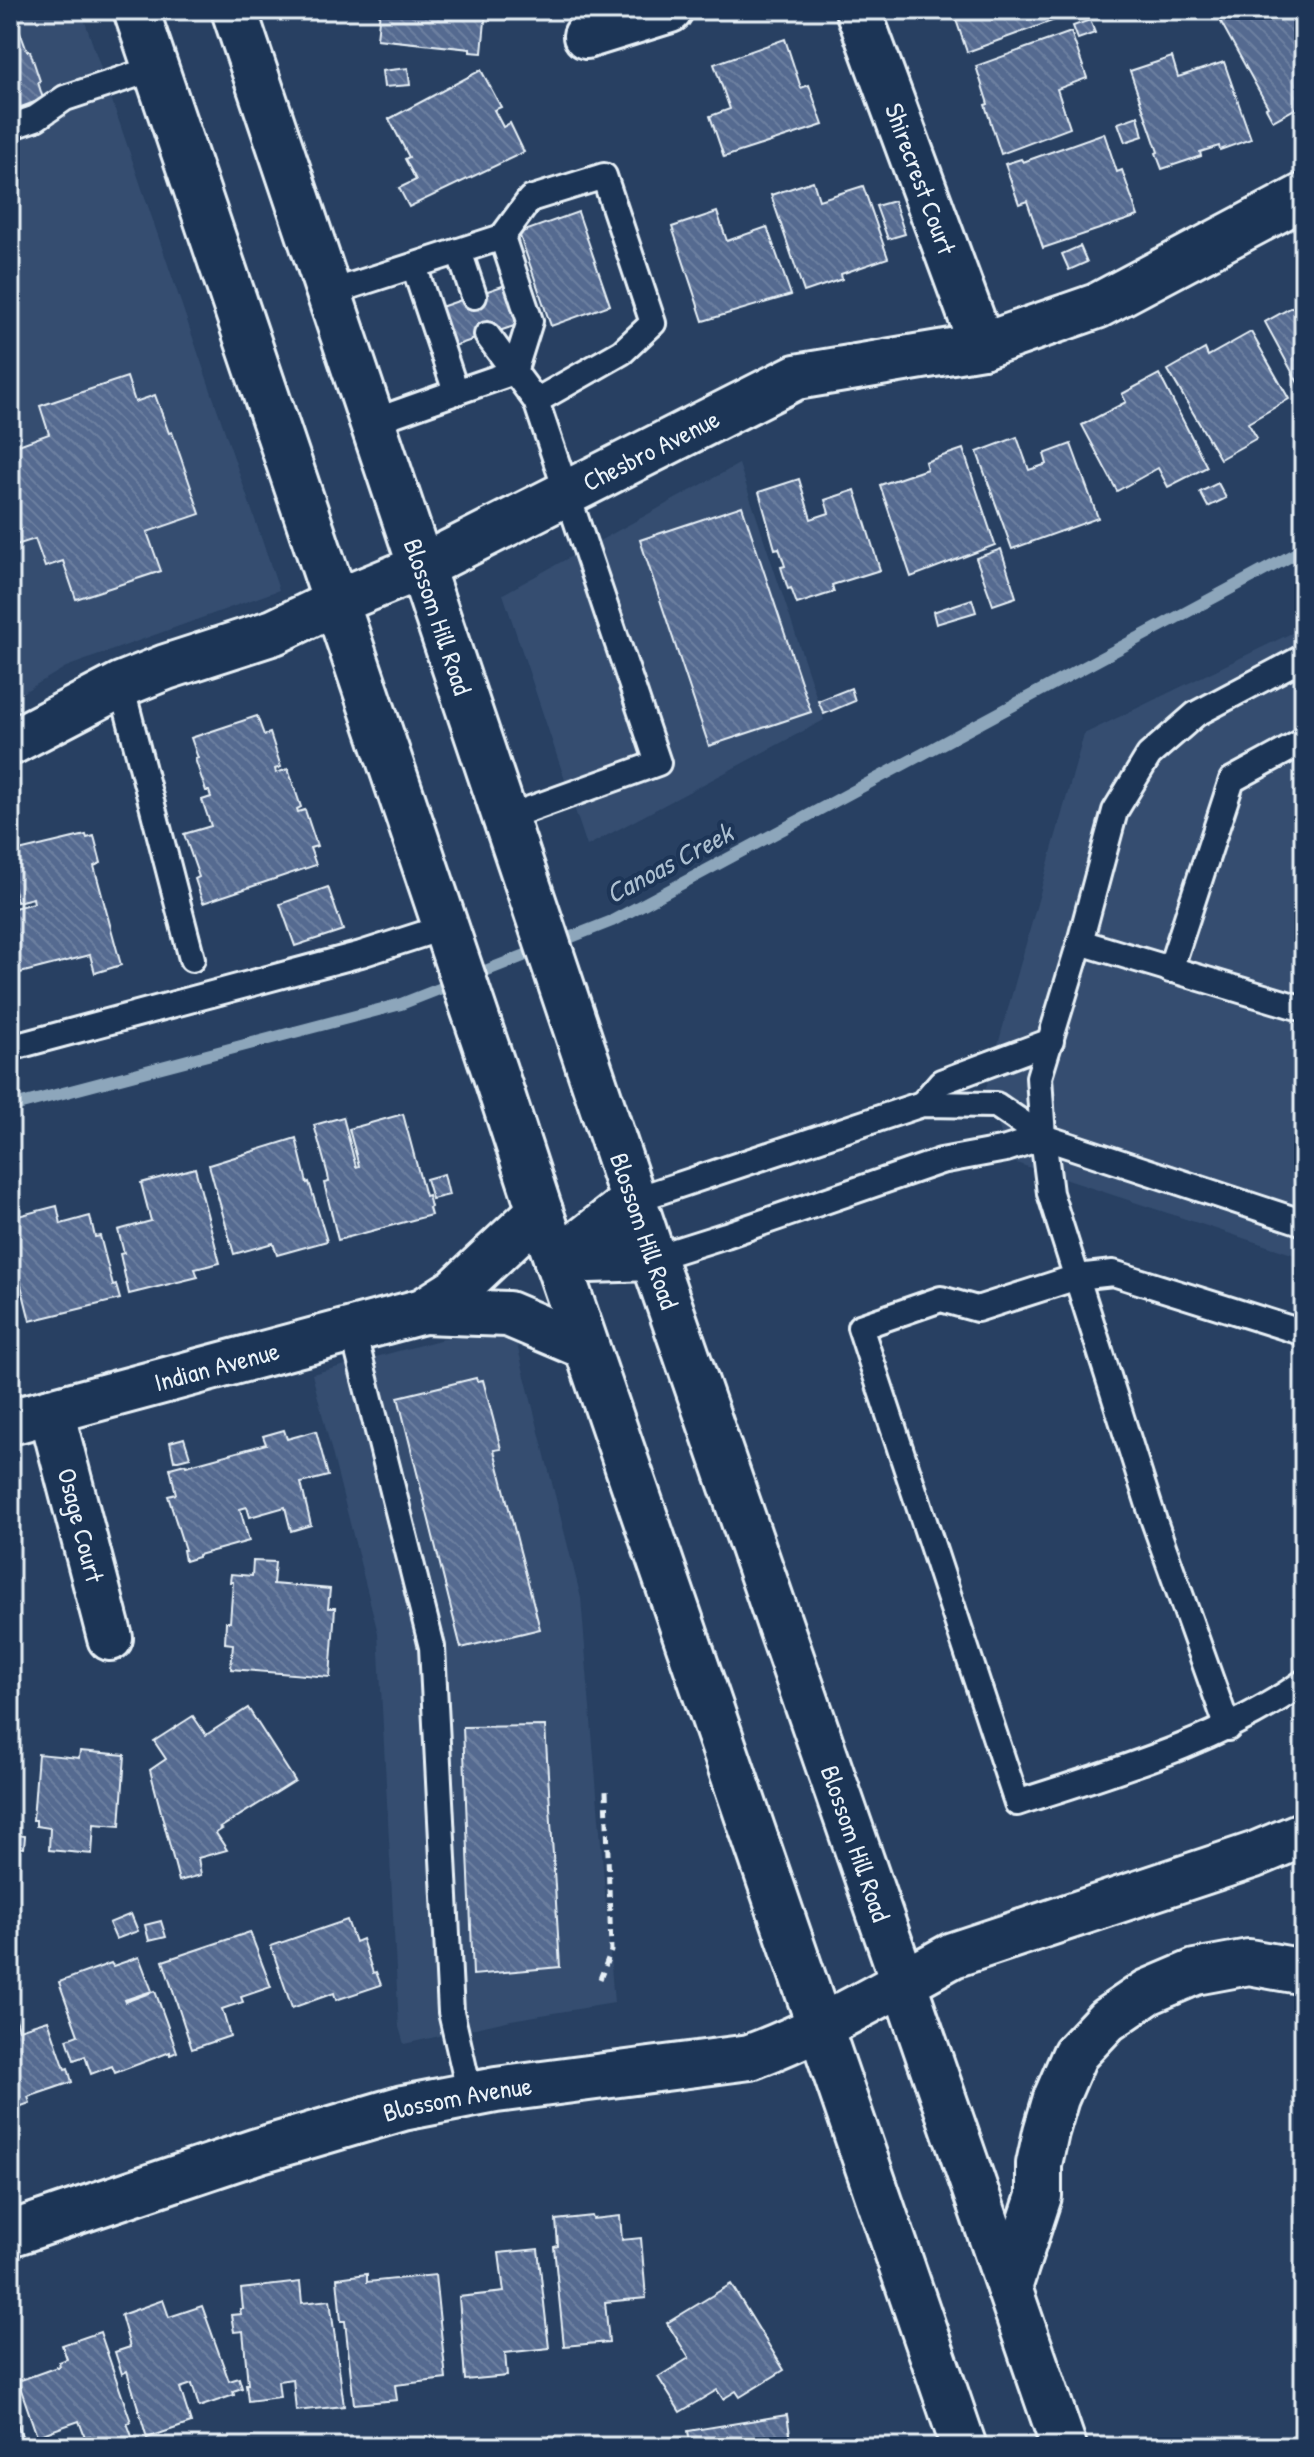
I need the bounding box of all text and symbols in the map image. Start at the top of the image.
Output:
street label: Shirecrest Court [877,98,965,260]
street label: Chesbro Avenue [577,401,725,499]
street label: Blossom Hill Road [396,534,481,699]
water label: Canoas Creek [599,813,741,912]
street label: Blossom Hill Road [602,1148,687,1314]
street label: Indian Avenue [150,1332,283,1399]
street label: Osage Court [50,1464,113,1587]
street label: Blossom Hill Road [813,1761,899,1926]
street label: Blossom Avenue [379,2068,534,2130]

